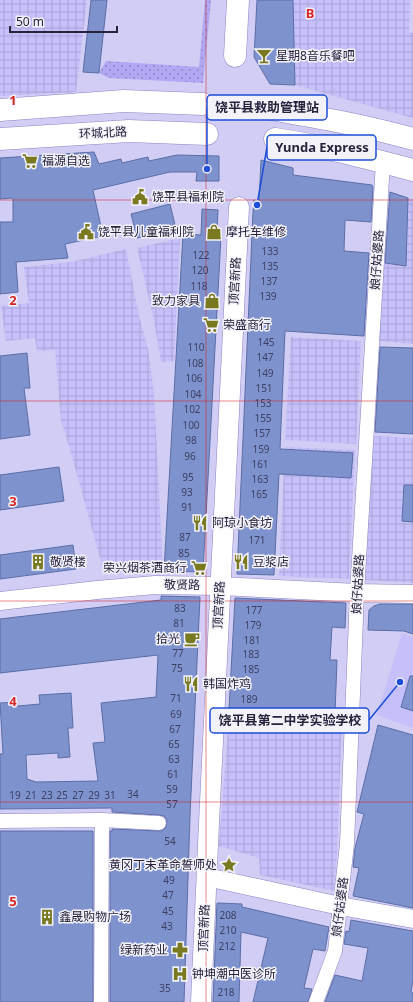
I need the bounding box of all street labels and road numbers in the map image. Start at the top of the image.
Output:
street label: 环城北路 [79,123,127,142]
street label: 娘仔姑婆路 [366,229,387,290]
street label: 顶宫新路 [225,257,244,305]
street label: 娘仔姑婆路 [347,554,368,614]
street label: 敬贤路 [164,576,200,593]
street label: 顶宫新路 [209,581,228,629]
street label: 娘仔姑婆路 [327,876,352,938]
street label: 顶宫新路 [194,904,213,952]

